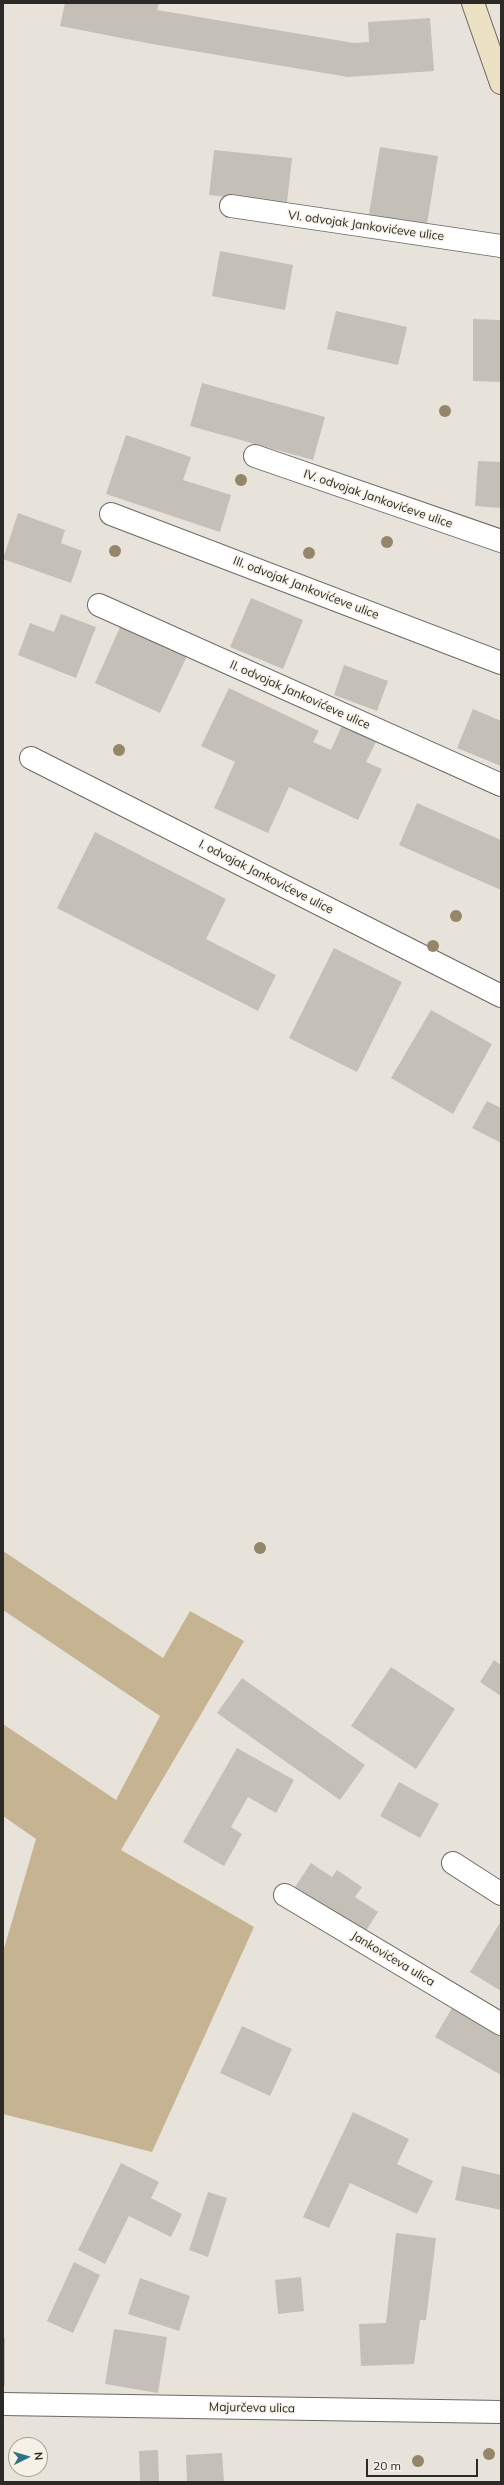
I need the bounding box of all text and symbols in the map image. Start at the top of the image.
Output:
street label: VI. odvojak Jankovićeve ulice [287,208,445,244]
street label: IV. odvojak Jankovićeve ulice [302,467,454,531]
street label: III. odvojak Jankovićeve ulice [231,553,381,623]
street label: II. odvojak Jankovićeve ulice [228,658,372,732]
street label: I. odvojak Jankovićeve ulice [196,837,336,917]
street label: Jankovićeva ulica [349,1928,437,1990]
street label: Majurčeva ulica [209,2400,295,2416]
north arrow [8,2437,48,2477]
text: N [32,2451,46,2461]
scale bar [368,2451,480,2477]
text: 20 m [373,2458,401,2473]

